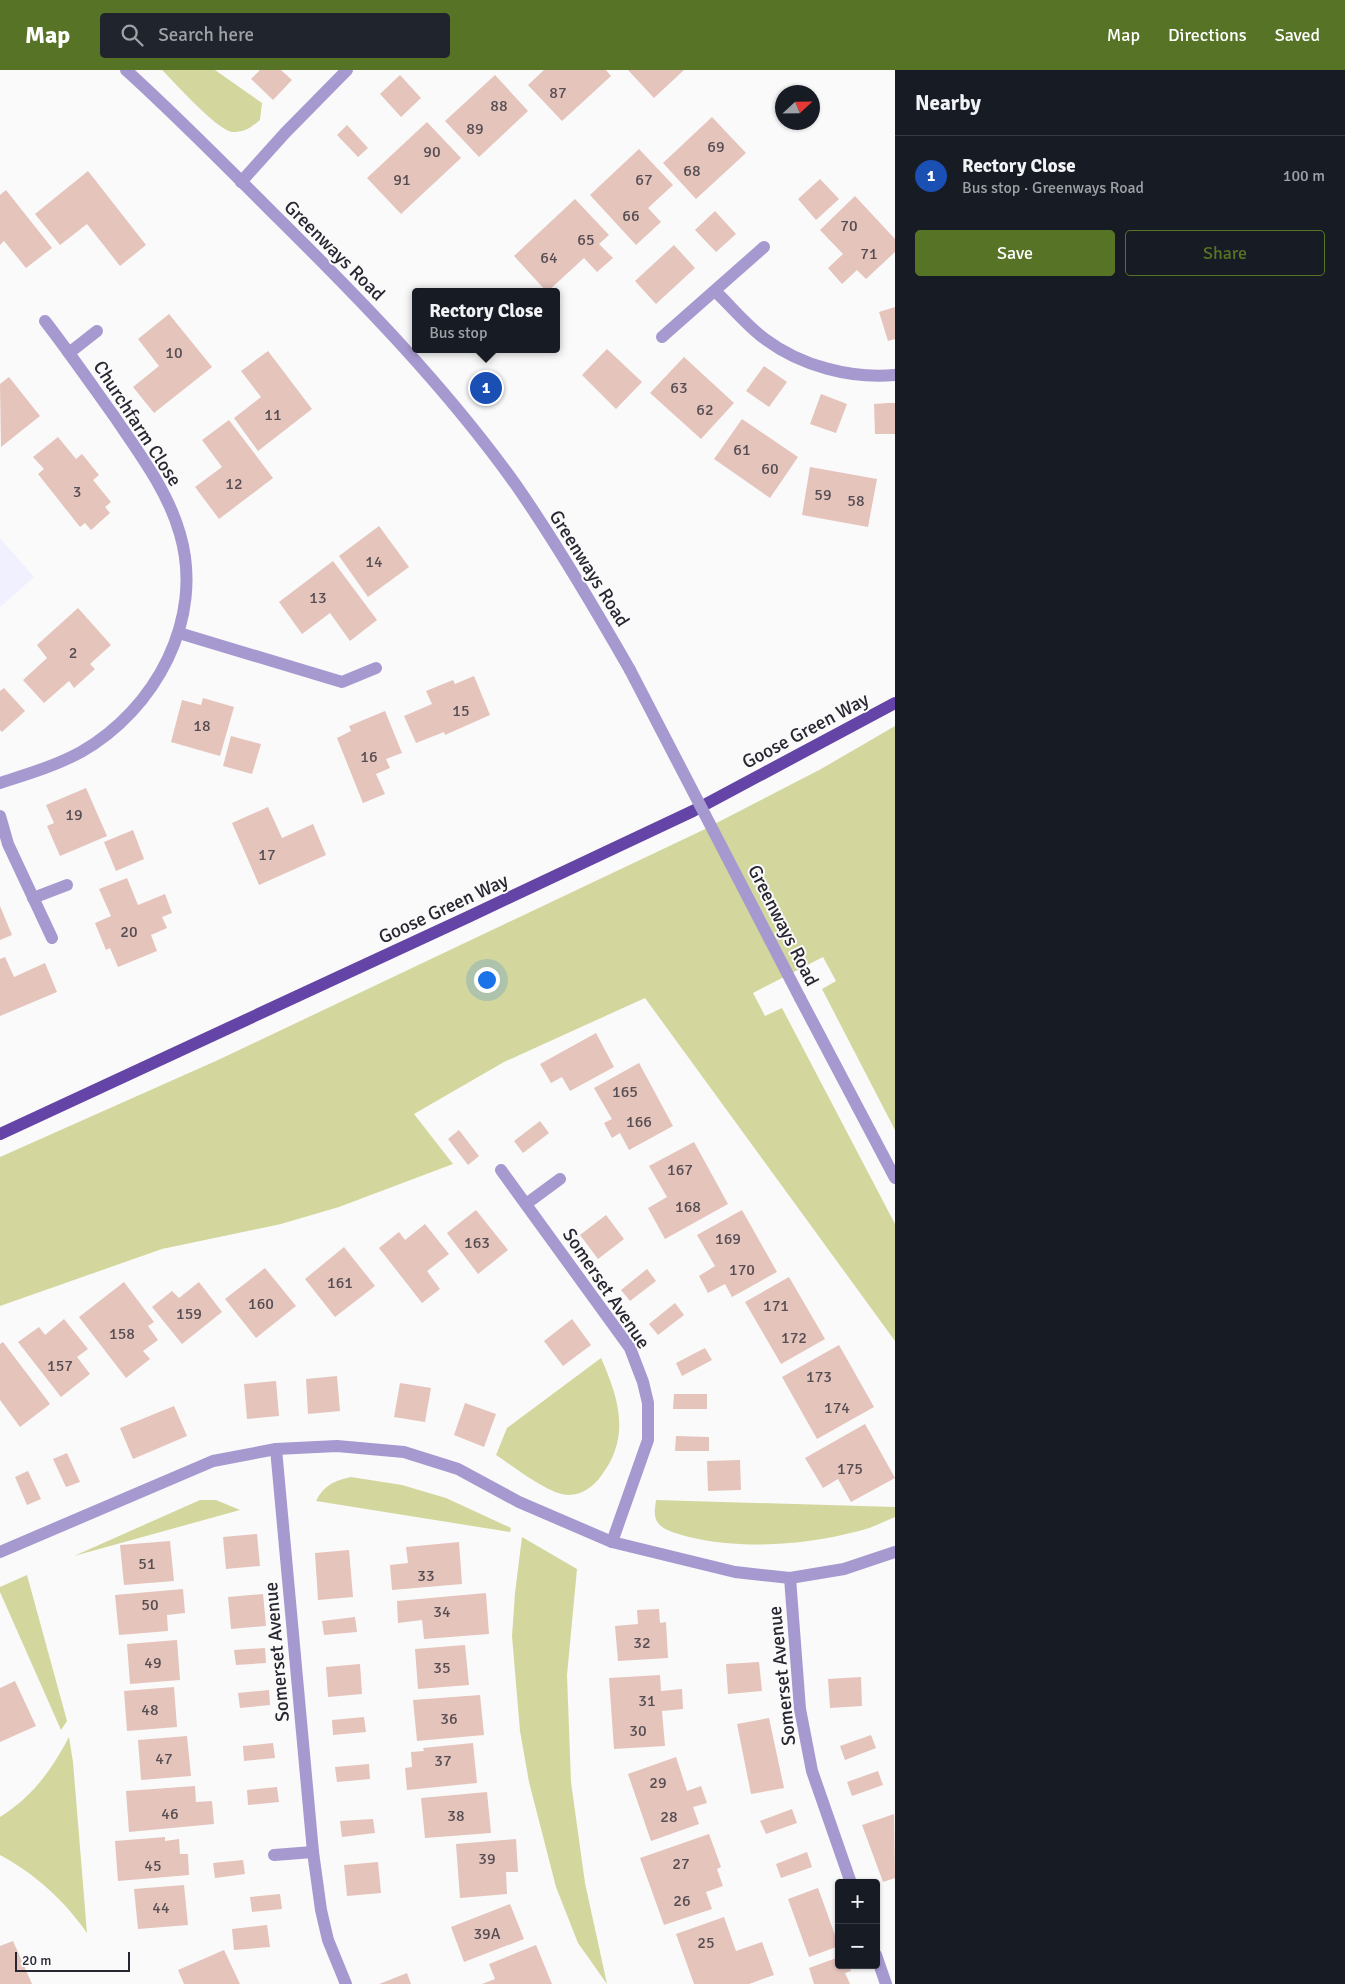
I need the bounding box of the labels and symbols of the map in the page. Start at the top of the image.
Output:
house number: 87 [549,83,567,103]
north arrow [775,85,820,130]
house number: 88 [490,96,508,116]
house number: 89 [466,119,484,139]
house number: 69 [707,137,725,157]
house number: 90 [423,142,441,162]
house number: 68 [683,161,701,181]
house number: 91 [393,170,411,190]
house number: 67 [635,170,653,190]
street label: Greenways Road [279,195,390,306]
house number: 66 [622,206,640,226]
house number: 70 [840,216,858,236]
house number: 65 [577,230,595,250]
house number: 71 [860,244,878,264]
house number: 64 [540,248,558,268]
house number: 10 [165,343,183,363]
street label: Churchfarm Close [88,356,187,491]
pin: 1 [470,369,502,407]
house number: 63 [670,378,688,398]
house number: 62 [696,400,714,420]
house number: 11 [264,405,282,425]
house number: 61 [733,440,751,460]
house number: 60 [761,459,779,479]
house number: 12 [225,474,243,494]
house number: 3 [73,482,81,502]
house number: 59 [814,485,832,505]
house number: 58 [847,491,865,511]
street label: Greenways Road [544,506,635,631]
house number: 14 [365,552,383,572]
house number: 13 [309,588,327,608]
house number: 2 [69,643,77,663]
street label: Goose Green Way [738,687,873,774]
house number: 15 [452,701,470,721]
house number: 18 [193,716,211,736]
house number: 16 [360,747,378,767]
house number: 19 [65,805,83,825]
house number: 17 [258,845,276,865]
street label: Greenways Road [742,861,824,990]
street label: Goose Green Way [375,868,512,949]
house number: 20 [120,922,138,942]
your location [474,967,500,993]
house number: 165 [612,1082,638,1102]
house number: 166 [626,1112,652,1132]
house number: 167 [667,1160,693,1180]
house number: 168 [675,1197,701,1217]
street label: Somerset Avenue [557,1224,655,1353]
house number: 169 [715,1229,741,1249]
house number: 163 [464,1233,490,1253]
house number: 170 [729,1260,755,1280]
house number: 161 [327,1273,353,1293]
house number: 160 [248,1294,274,1314]
house number: 171 [763,1296,789,1316]
house number: 159 [176,1304,202,1324]
house number: 158 [109,1324,135,1344]
house number: 172 [781,1328,807,1348]
house number: 157 [47,1356,73,1376]
house number: 173 [806,1367,832,1387]
house number: 174 [824,1398,850,1418]
house number: 175 [837,1459,863,1479]
house number: 51 [138,1554,156,1574]
house number: 33 [417,1566,435,1586]
street label: Somerset Avenue [259,1581,295,1723]
house number: 50 [141,1595,159,1615]
house number: 34 [433,1602,451,1622]
street label: Somerset Avenue [763,1605,801,1747]
house number: 32 [633,1633,651,1653]
house number: 49 [144,1653,162,1673]
house number: 35 [433,1658,451,1678]
house number: 31 [638,1691,656,1711]
house number: 48 [141,1700,159,1720]
house number: 36 [440,1709,458,1729]
house number: 30 [629,1721,647,1741]
house number: 47 [155,1749,173,1769]
house number: 37 [434,1751,452,1771]
house number: 29 [649,1773,667,1793]
house number: 46 [161,1804,179,1824]
house number: 38 [447,1806,465,1826]
house number: 28 [660,1807,678,1827]
house number: 39 [478,1849,496,1869]
house number: 27 [672,1854,690,1874]
house number: 45 [144,1856,162,1876]
house number: 26 [673,1891,691,1911]
house number: 44 [152,1898,170,1918]
house number: 39A [473,1924,501,1944]
house number: 25 [697,1933,715,1953]
scale bar [15,1949,130,1972]

